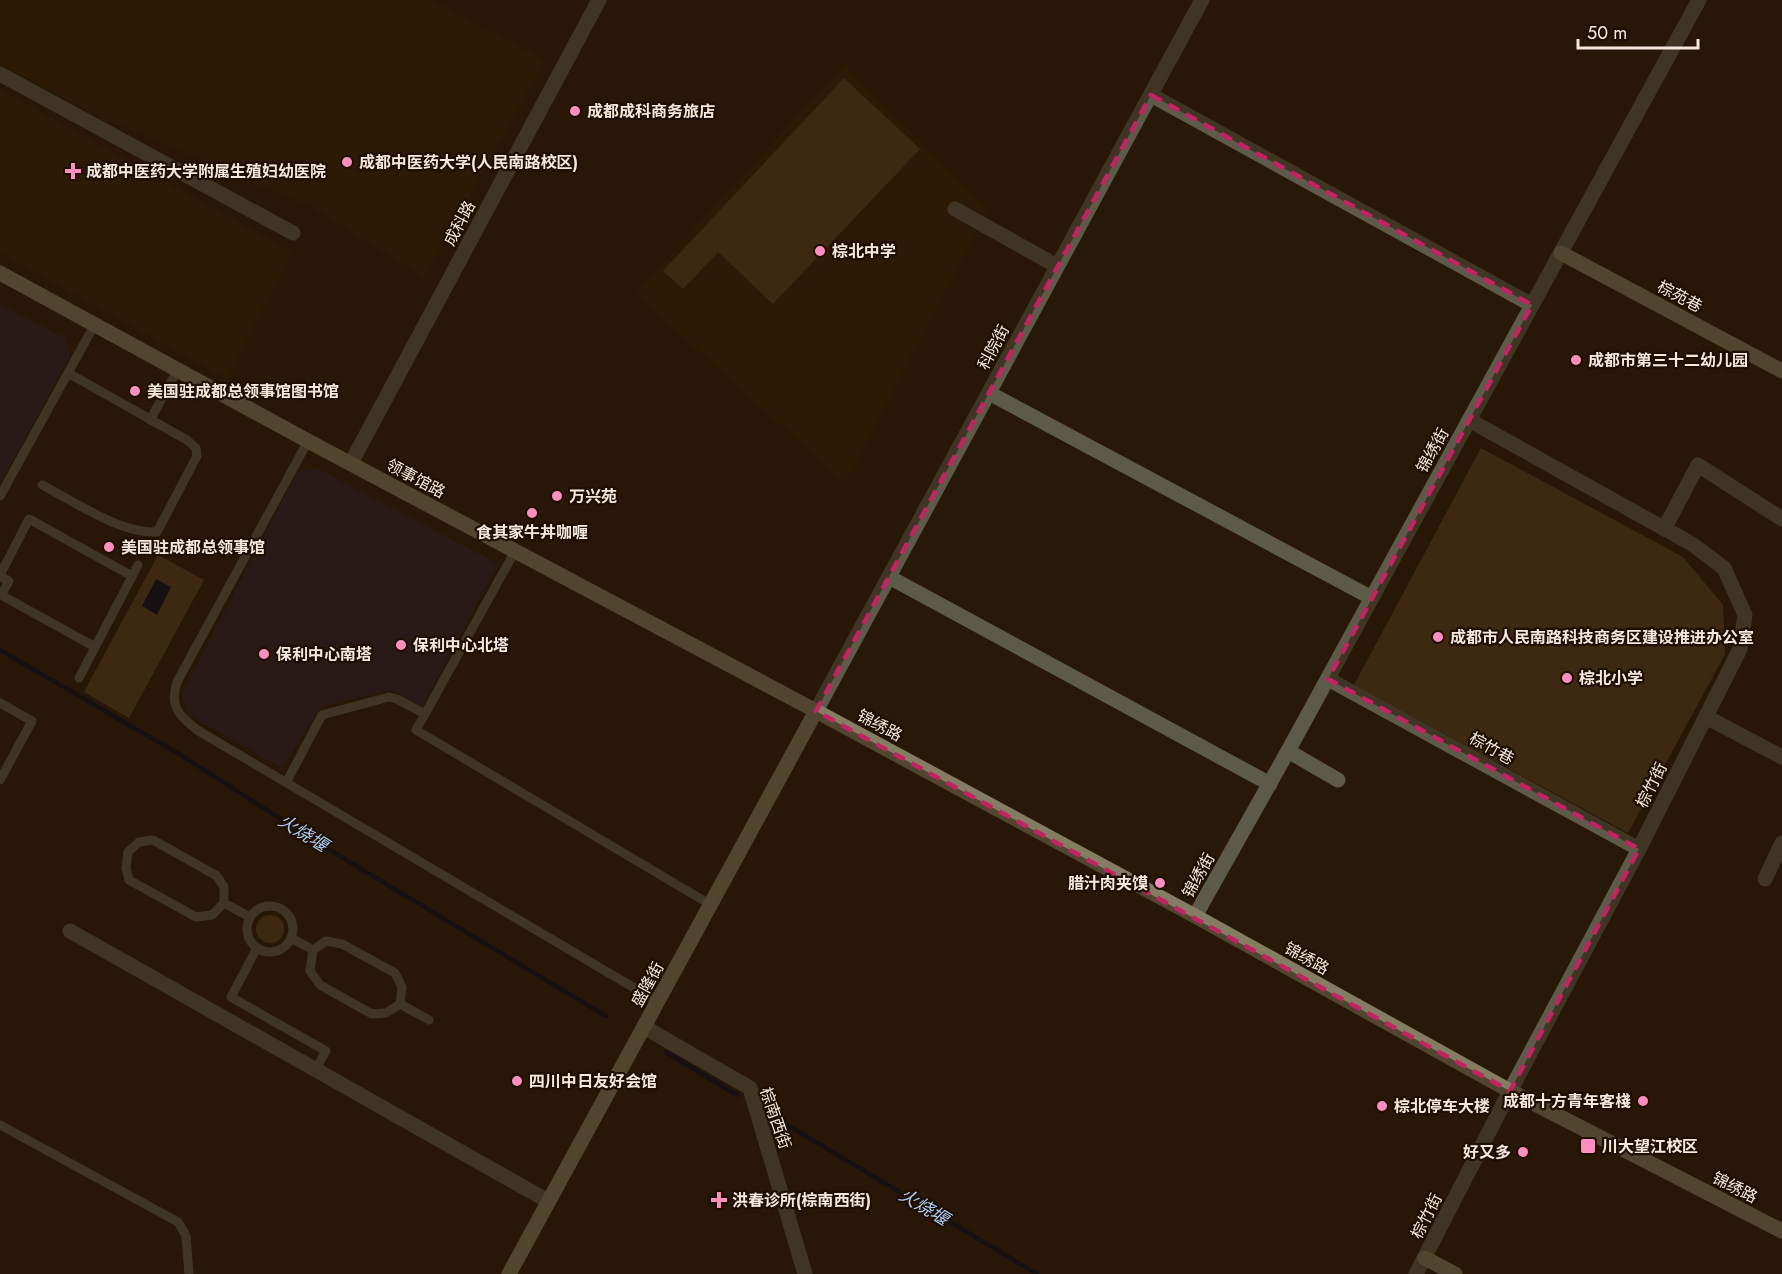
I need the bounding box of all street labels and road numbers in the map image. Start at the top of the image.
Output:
street label: 成科路 [438,197,481,250]
street label: 棕苑巷 [1653,275,1706,318]
street label: 科院街 [972,321,1015,374]
street label: 锦绣街 [1411,424,1454,477]
street label: 领事馆路 [382,453,449,504]
street label: 锦绣路 [853,704,906,747]
street label: 棕竹巷 [1465,727,1518,770]
street label: 棕竹街 [1630,759,1673,812]
street label: 锦绣街 [1177,849,1220,902]
street label: 锦绣路 [1280,937,1333,980]
street label: 盛隆街 [626,958,669,1011]
street label: 棕南西街 [754,1084,797,1152]
street label: 锦绣路 [1708,1166,1761,1209]
street label: 棕竹街 [1405,1190,1448,1243]

